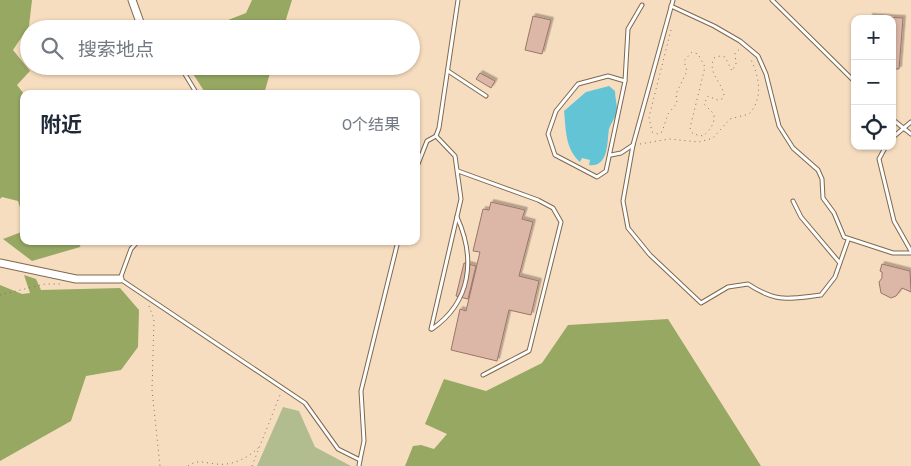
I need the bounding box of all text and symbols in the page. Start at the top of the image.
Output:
map controls [851,15,896,150]
button: + [851,15,896,60]
search box [20,20,420,75]
icon: search [38,34,66,62]
text: 搜索地点 [78,39,154,61]
button: − [851,60,896,105]
button: locate [851,105,896,150]
text: 附近 [40,113,82,138]
text: 0个结果 [342,115,400,135]

